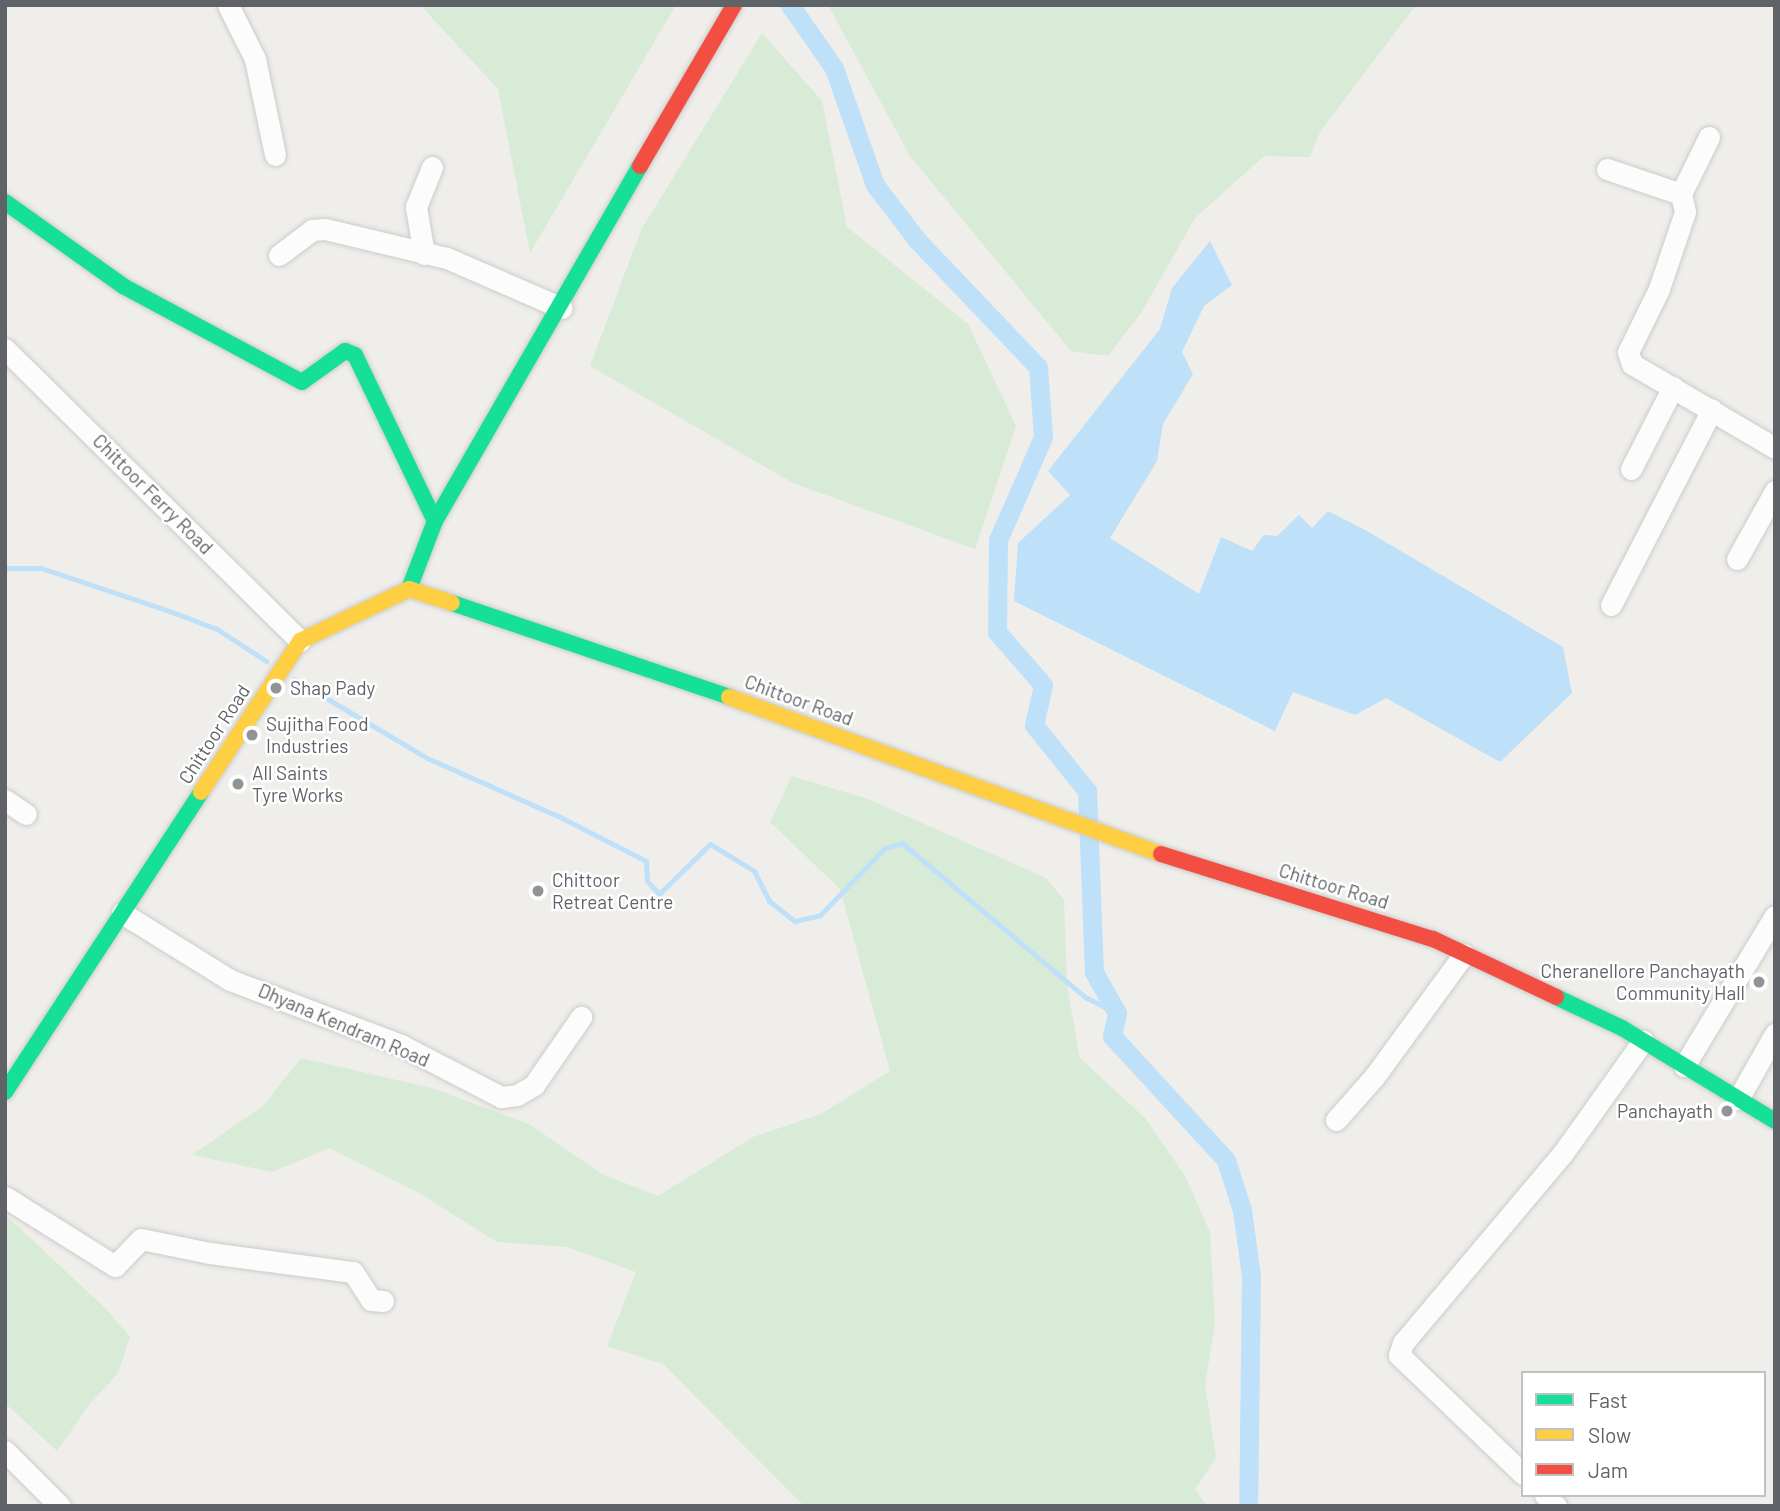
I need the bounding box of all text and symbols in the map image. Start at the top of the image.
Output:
street label: Chittoor Ferry Road [88,429,218,559]
street label: Chittoor Road [742,670,856,730]
place label: Shap Pady [290,677,375,699]
street label: Chittoor Road [174,680,254,788]
marker: Shap Pady [268,680,284,696]
place label: Sujitha Food Industries [266,713,369,757]
marker: Sujitha Food Industries [244,727,260,743]
place label: All Saints Tyre Works [252,762,343,806]
marker: All Saints Tyre Works [230,776,246,792]
street label: Chittoor Road [1276,858,1392,914]
place label: Chittoor Retreat Centre [552,869,673,913]
marker: Chittoor Retreat Centre [530,883,546,899]
place label: Cheranellore Panchayath Community Hall [1541,960,1745,1004]
marker: Cheranellore Panchayath Community Hall [1751,974,1767,990]
street label: Dhyana Kendram Road [255,979,433,1071]
place label: Panchayath [1617,1100,1713,1122]
marker: Panchayath [1719,1103,1735,1119]
legend [1521,1371,1766,1497]
text: Fast [1588,1387,1628,1412]
text: Slow [1588,1422,1631,1447]
text: Jam [1588,1457,1628,1482]

